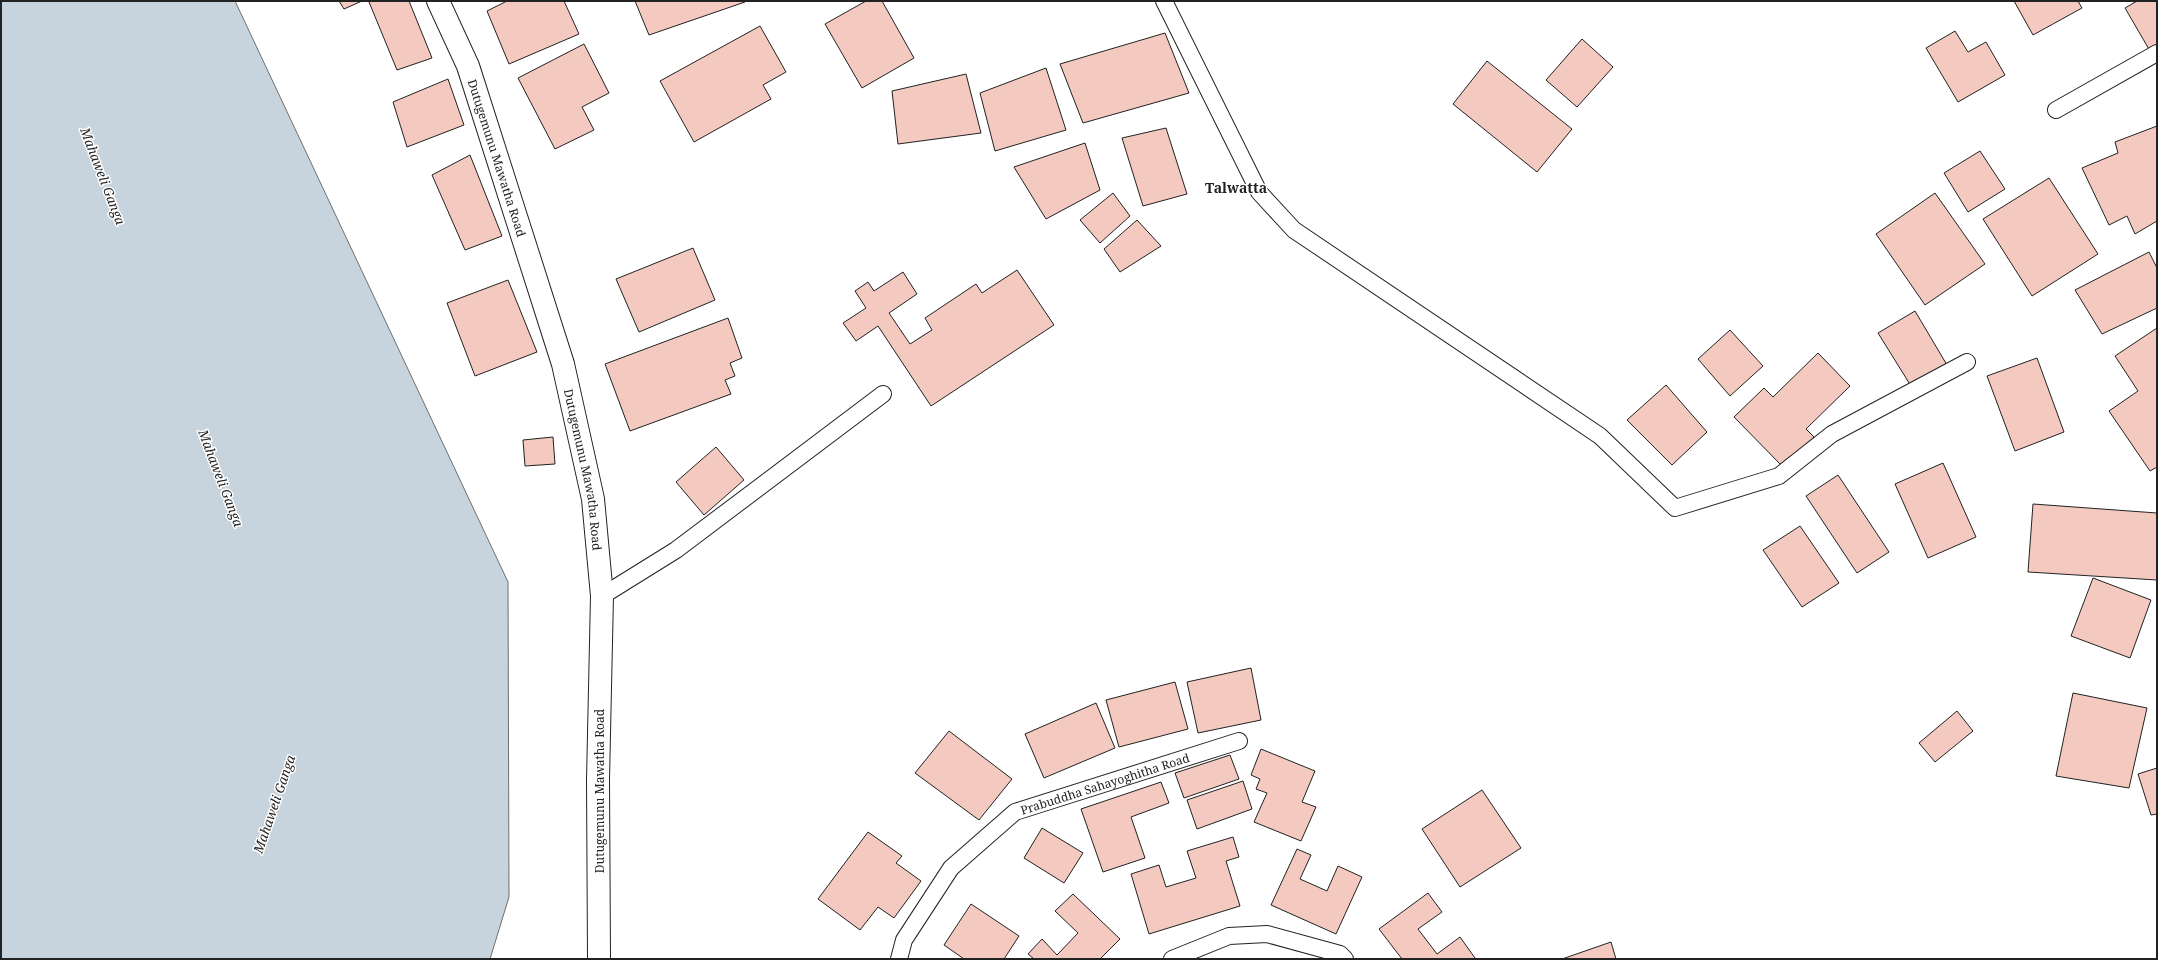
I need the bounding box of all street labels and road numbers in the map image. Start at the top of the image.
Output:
street label: Dutugemunu Mawatha Road [464,77,531,239]
street label: Dutugemunu Mawatha Road [560,387,606,552]
street label: Dutugemunu Mawatha Road [591,708,608,873]
street label: Prabuddha Sahayoghitha Road [1018,749,1192,818]

